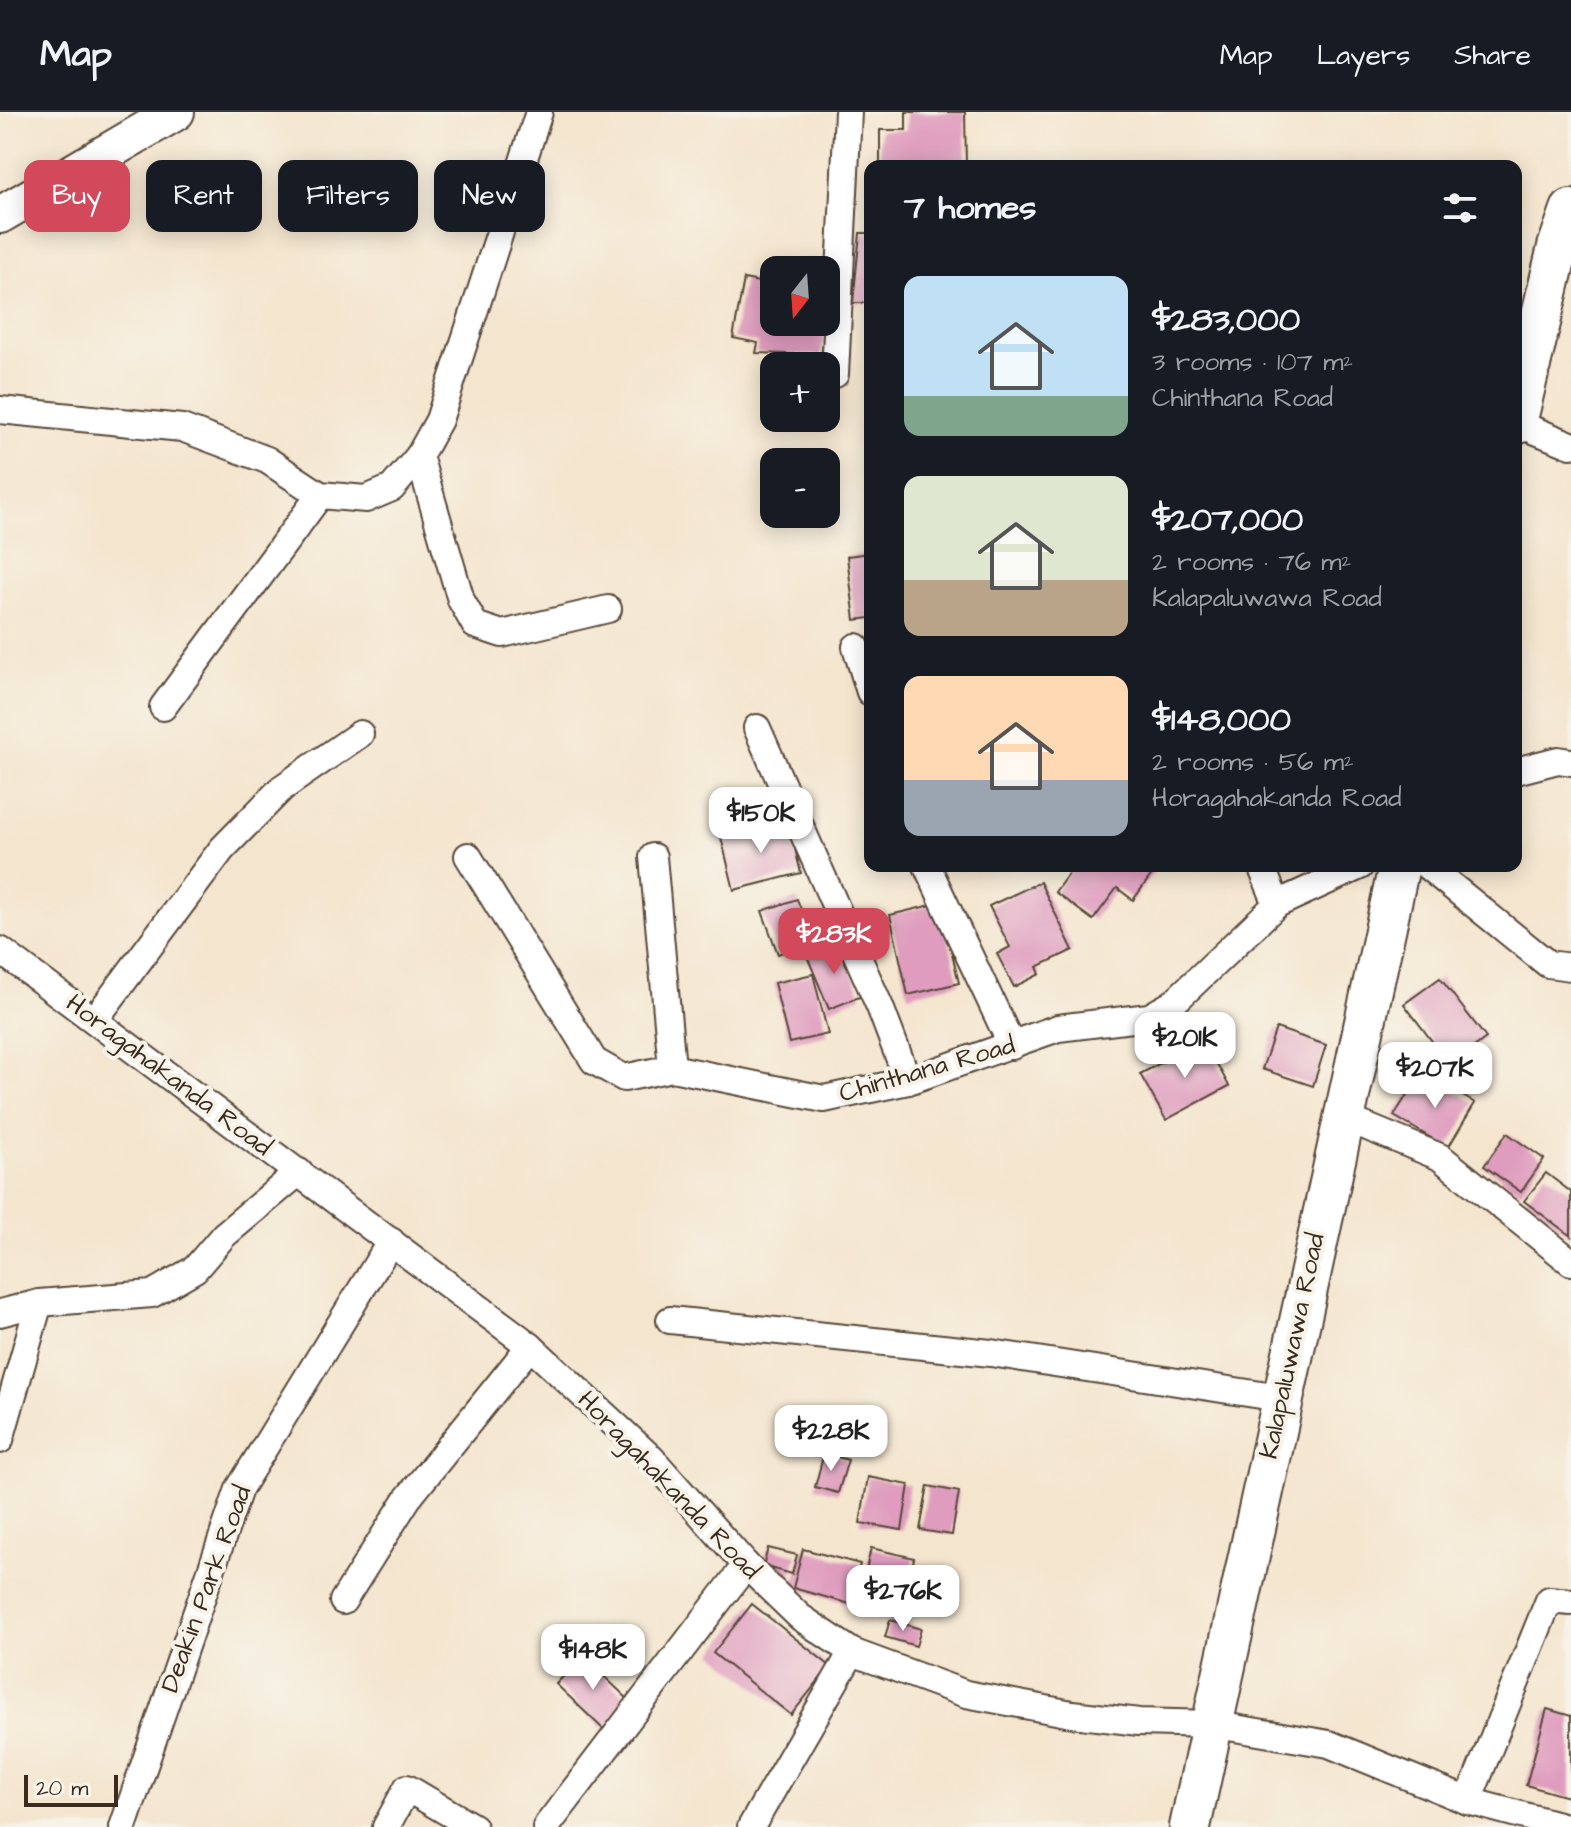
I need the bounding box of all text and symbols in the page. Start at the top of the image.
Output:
text: Map [40,29,112,81]
text: Map [1220,36,1273,75]
text: Layers [1317,36,1410,75]
text: Share [1454,36,1531,75]
chip: Buy [24,160,130,232]
chip: Rent [146,160,262,232]
chip: Filters [278,160,418,232]
chip: New [434,160,545,232]
text: 7 homes [904,184,1036,232]
icon: filters [1438,186,1482,230]
north arrow [760,256,840,336]
map controls [760,256,840,528]
text: $283,000 [1152,296,1300,344]
icon: home [968,308,1064,404]
text: 3 rooms · 107 m² [1152,344,1353,380]
button: + [760,352,840,432]
text: Chinthana Road [1152,380,1333,416]
button: − [760,448,840,528]
text: $207,000 [1152,496,1303,544]
icon: home [968,508,1064,604]
text: 2 rooms · 76 m² [1152,544,1351,580]
text: Kalapaluwawa Road [1152,580,1382,616]
text: $148,000 [1152,696,1291,744]
icon: home [968,708,1064,804]
text: 2 rooms · 56 m² [1152,744,1354,780]
text: Horagahakanda Road [1152,780,1402,816]
pin: $150K [705,787,817,855]
text: $150K [727,795,795,831]
pin: $283K [778,908,890,976]
text: $283K [796,916,872,952]
street label: Horagahakanda Road [57,986,279,1166]
pin: $201K [1129,1012,1241,1080]
text: $201K [1153,1020,1217,1056]
street label: Chinthana Road [835,1027,1019,1111]
pin: $207K [1379,1042,1491,1110]
text: $207K [1396,1050,1474,1086]
street label: Kalapaluwawa Road [1250,1230,1334,1462]
street label: Horagahakanda Road [568,1383,769,1589]
pin: $228K [775,1405,887,1473]
text: $228K [793,1413,869,1449]
street label: Deakin Park Road [152,1481,260,1697]
pin: $276K [847,1565,959,1633]
text: $276K [864,1573,942,1609]
pin: $148K [537,1624,649,1692]
text: $148K [559,1632,627,1668]
scale bar [24,1771,118,1807]
text: 20 m [36,1773,88,1804]

